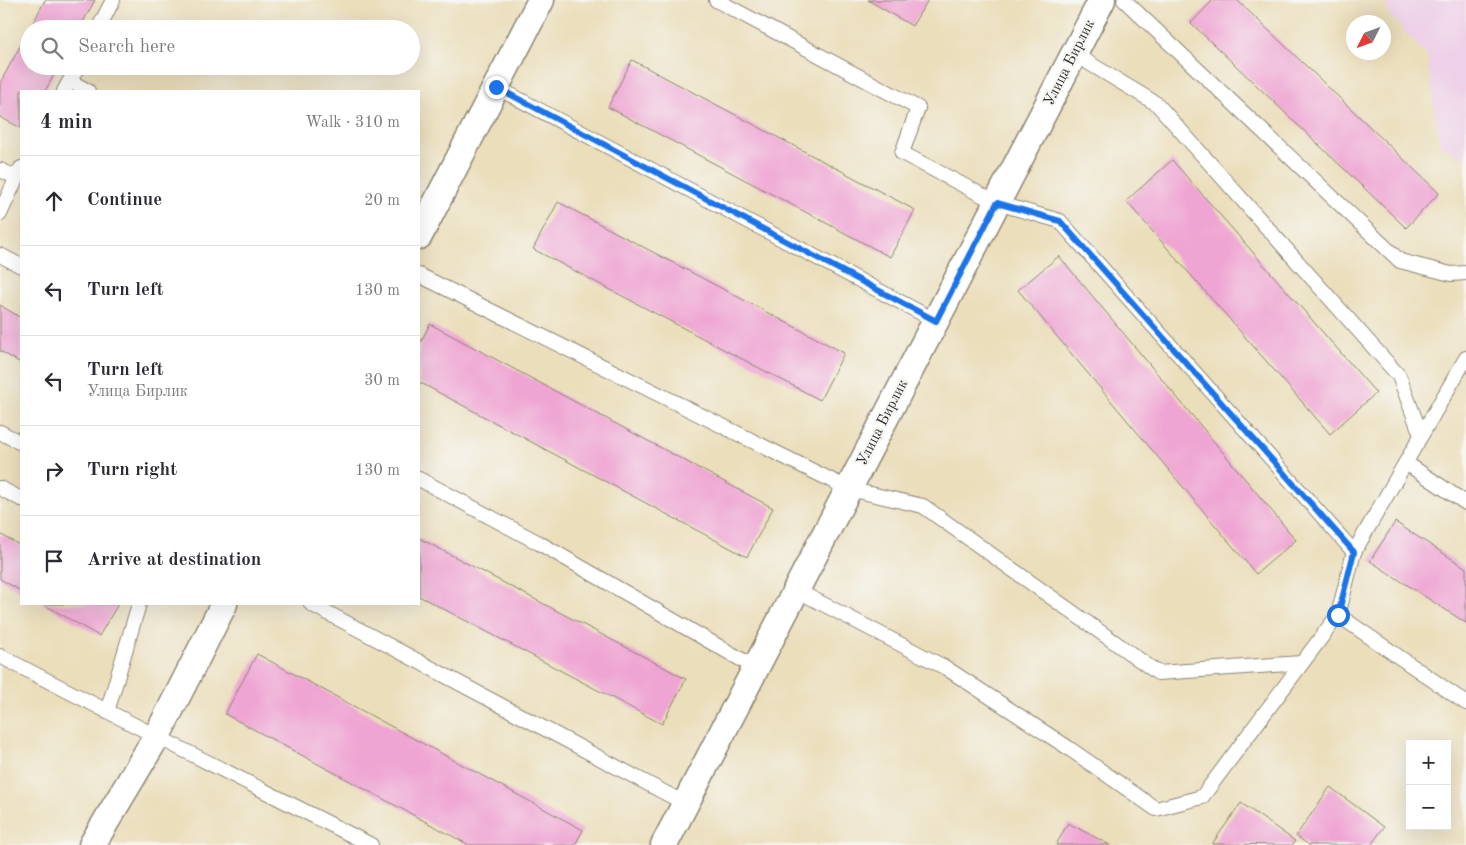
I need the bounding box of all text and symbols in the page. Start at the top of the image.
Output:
north arrow [1346,15,1391,60]
street label: Улица Бирлик [1042,17,1098,109]
search box [20,20,420,75]
icon: search [38,34,66,62]
text: Search here [78,38,175,57]
route end [485,76,508,99]
text: 4 min [40,112,93,133]
text: Walk · 310 m [305,115,400,131]
icon: ahead [40,187,68,215]
text: Continue [87,191,162,210]
text: 20 m [364,193,400,209]
icon: left [40,277,68,305]
text: Turn left [87,281,164,300]
text: 130 m [355,283,400,299]
text: Turn left [87,361,164,380]
icon: left [40,367,68,395]
text: 30 m [364,373,400,389]
street label: Улица Бирлик [855,377,911,469]
text: Улица Бирлик [87,384,188,400]
icon: right [40,457,68,485]
text: Turn right [87,461,177,480]
text: 130 m [355,463,400,479]
icon: arrive [40,547,68,575]
text: Arrive at destination [87,551,261,570]
route start [1327,604,1350,627]
map controls [1406,740,1451,830]
button: + [1406,740,1451,785]
button: − [1406,785,1451,830]

